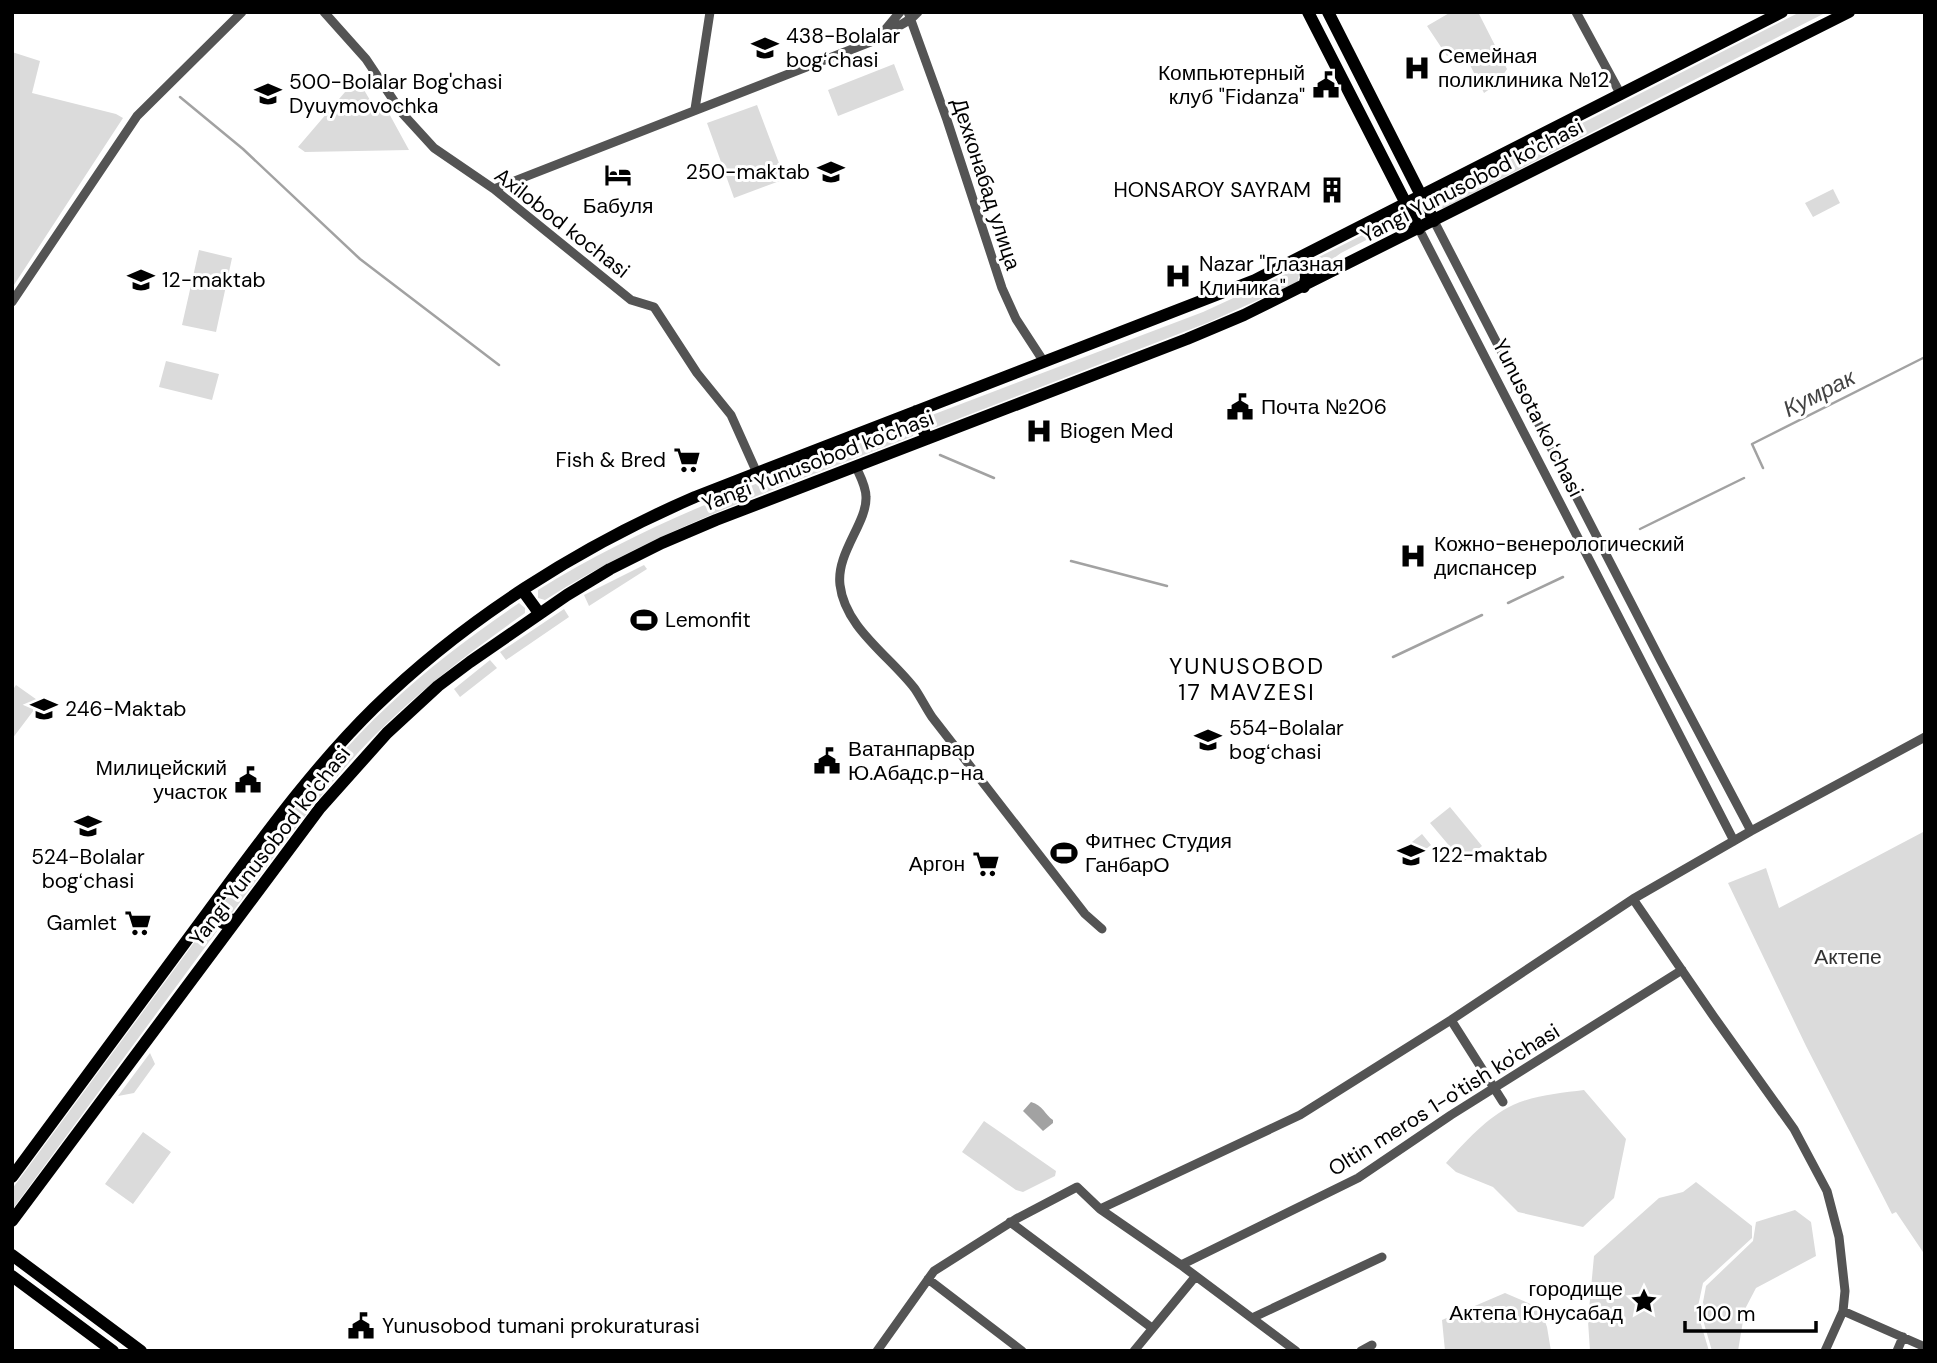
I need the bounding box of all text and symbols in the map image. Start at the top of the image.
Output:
place label: 438-Bolalar bogʻchasi [786,22,901,74]
school or university icon: 438-Bolalar bogʻchasi [750,33,780,63]
place label: Семейная поликлиника №12 [1438,42,1609,94]
hospital icon: Семейная поликлиника №12 [1402,53,1432,83]
place label: Компьютерный клуб "Fidanza" [1158,59,1305,111]
place label: 500-Bolalar Bog'chasi Dyuymovochka [289,68,503,120]
public building icon: Компьютерный клуб "Fidanza" [1311,70,1341,100]
school or university icon: 500-Bolalar Bog'chasi Dyuymovochka [253,79,283,109]
street label: Дехконабад улица [945,94,1027,274]
street label: Yangi Yunusobod ko'chasi [1356,113,1588,249]
school or university icon: 250-maktab [816,157,846,187]
place label: 250-maktab [686,158,810,186]
hotel icon: Бабуля [603,160,633,190]
street label: Axilobod kochasi [489,161,635,285]
building icon: HONSAROY SAYRAM [1317,175,1347,205]
place label: HONSAROY SAYRAM [1113,176,1311,204]
place label: Бабуля [583,192,653,220]
place label: Nazar "Глазная Клиника" [1199,250,1344,302]
hospital icon: Nazar "Глазная Клиника" [1163,261,1193,291]
school or university icon: 12-maktab [126,265,156,295]
place label: 12-maktab [162,266,266,294]
street label: Yunusota koʻchasi [1486,334,1590,502]
water label: Кумрак [1778,362,1861,424]
public building icon: Почта №206 [1225,392,1255,422]
place label: Почта №206 [1261,393,1387,421]
street label: Yangi Yunusobod ko'chasi [698,404,938,518]
hospital icon: Biogen Med [1024,416,1054,446]
place label: Biogen Med [1060,417,1173,445]
supermarket icon: Fish & Bred [672,445,702,475]
place label: Fish & Bred [555,446,666,474]
place label: Кожно-венерологический диспансер [1434,530,1684,582]
hospital icon: Кожно-венерологический диспансер [1398,541,1428,571]
sports icon: Lemonfit [629,605,659,635]
place label: Lemonfit [665,606,751,634]
district label: YUNUSOBOD 17 MAVZESI [1169,651,1325,707]
school or university icon: 246-Maktab [29,694,59,724]
place label: 246-Maktab [65,695,187,723]
place label: 554-Bolalar bogʻchasi [1229,714,1344,766]
school or university icon: 554-Bolalar bogʻchasi [1193,725,1223,755]
place label: Ватанпарвар Ю.Абадс.р-на [848,735,984,787]
street label: Yangi Yunusobod ko'chasi [183,740,357,952]
public building icon: Ватанпарвар Ю.Абадс.р-на [812,746,842,776]
place label: Милицейский участок [95,754,228,806]
public building icon: Милицейский участок [233,765,263,795]
school or university icon: 524-Bolalar bogʻchasi [73,811,103,841]
place label: Фитнес Студия ГанбарО [1085,827,1232,879]
sports icon: Фитнес Студия ГанбарО [1049,838,1079,868]
school or university icon: 122-maktab [1396,840,1426,870]
place label: 122-maktab [1432,841,1548,869]
place label: 524-Bolalar bogʻchasi [31,843,145,895]
supermarket icon: Аргон [971,849,1001,879]
place label: Аргон [909,850,965,878]
supermarket icon: Gamlet [123,908,153,938]
place label: Gamlet [46,909,117,937]
park label: Актепе [1814,943,1882,971]
street label: Oltin meros 1-o'tish ko'chasi [1323,1017,1565,1183]
place label: городище Актепа Юнусабад [1449,1275,1623,1327]
place icon: городище Актепа Юнусабад [1629,1286,1659,1316]
scale bar [1685,1290,1816,1334]
text: 100 m [1696,1300,1756,1328]
public building icon: Yunusobod tumani prokuraturasi [346,1311,376,1341]
place label: Yunusobod tumani prokuraturasi [382,1312,700,1340]

